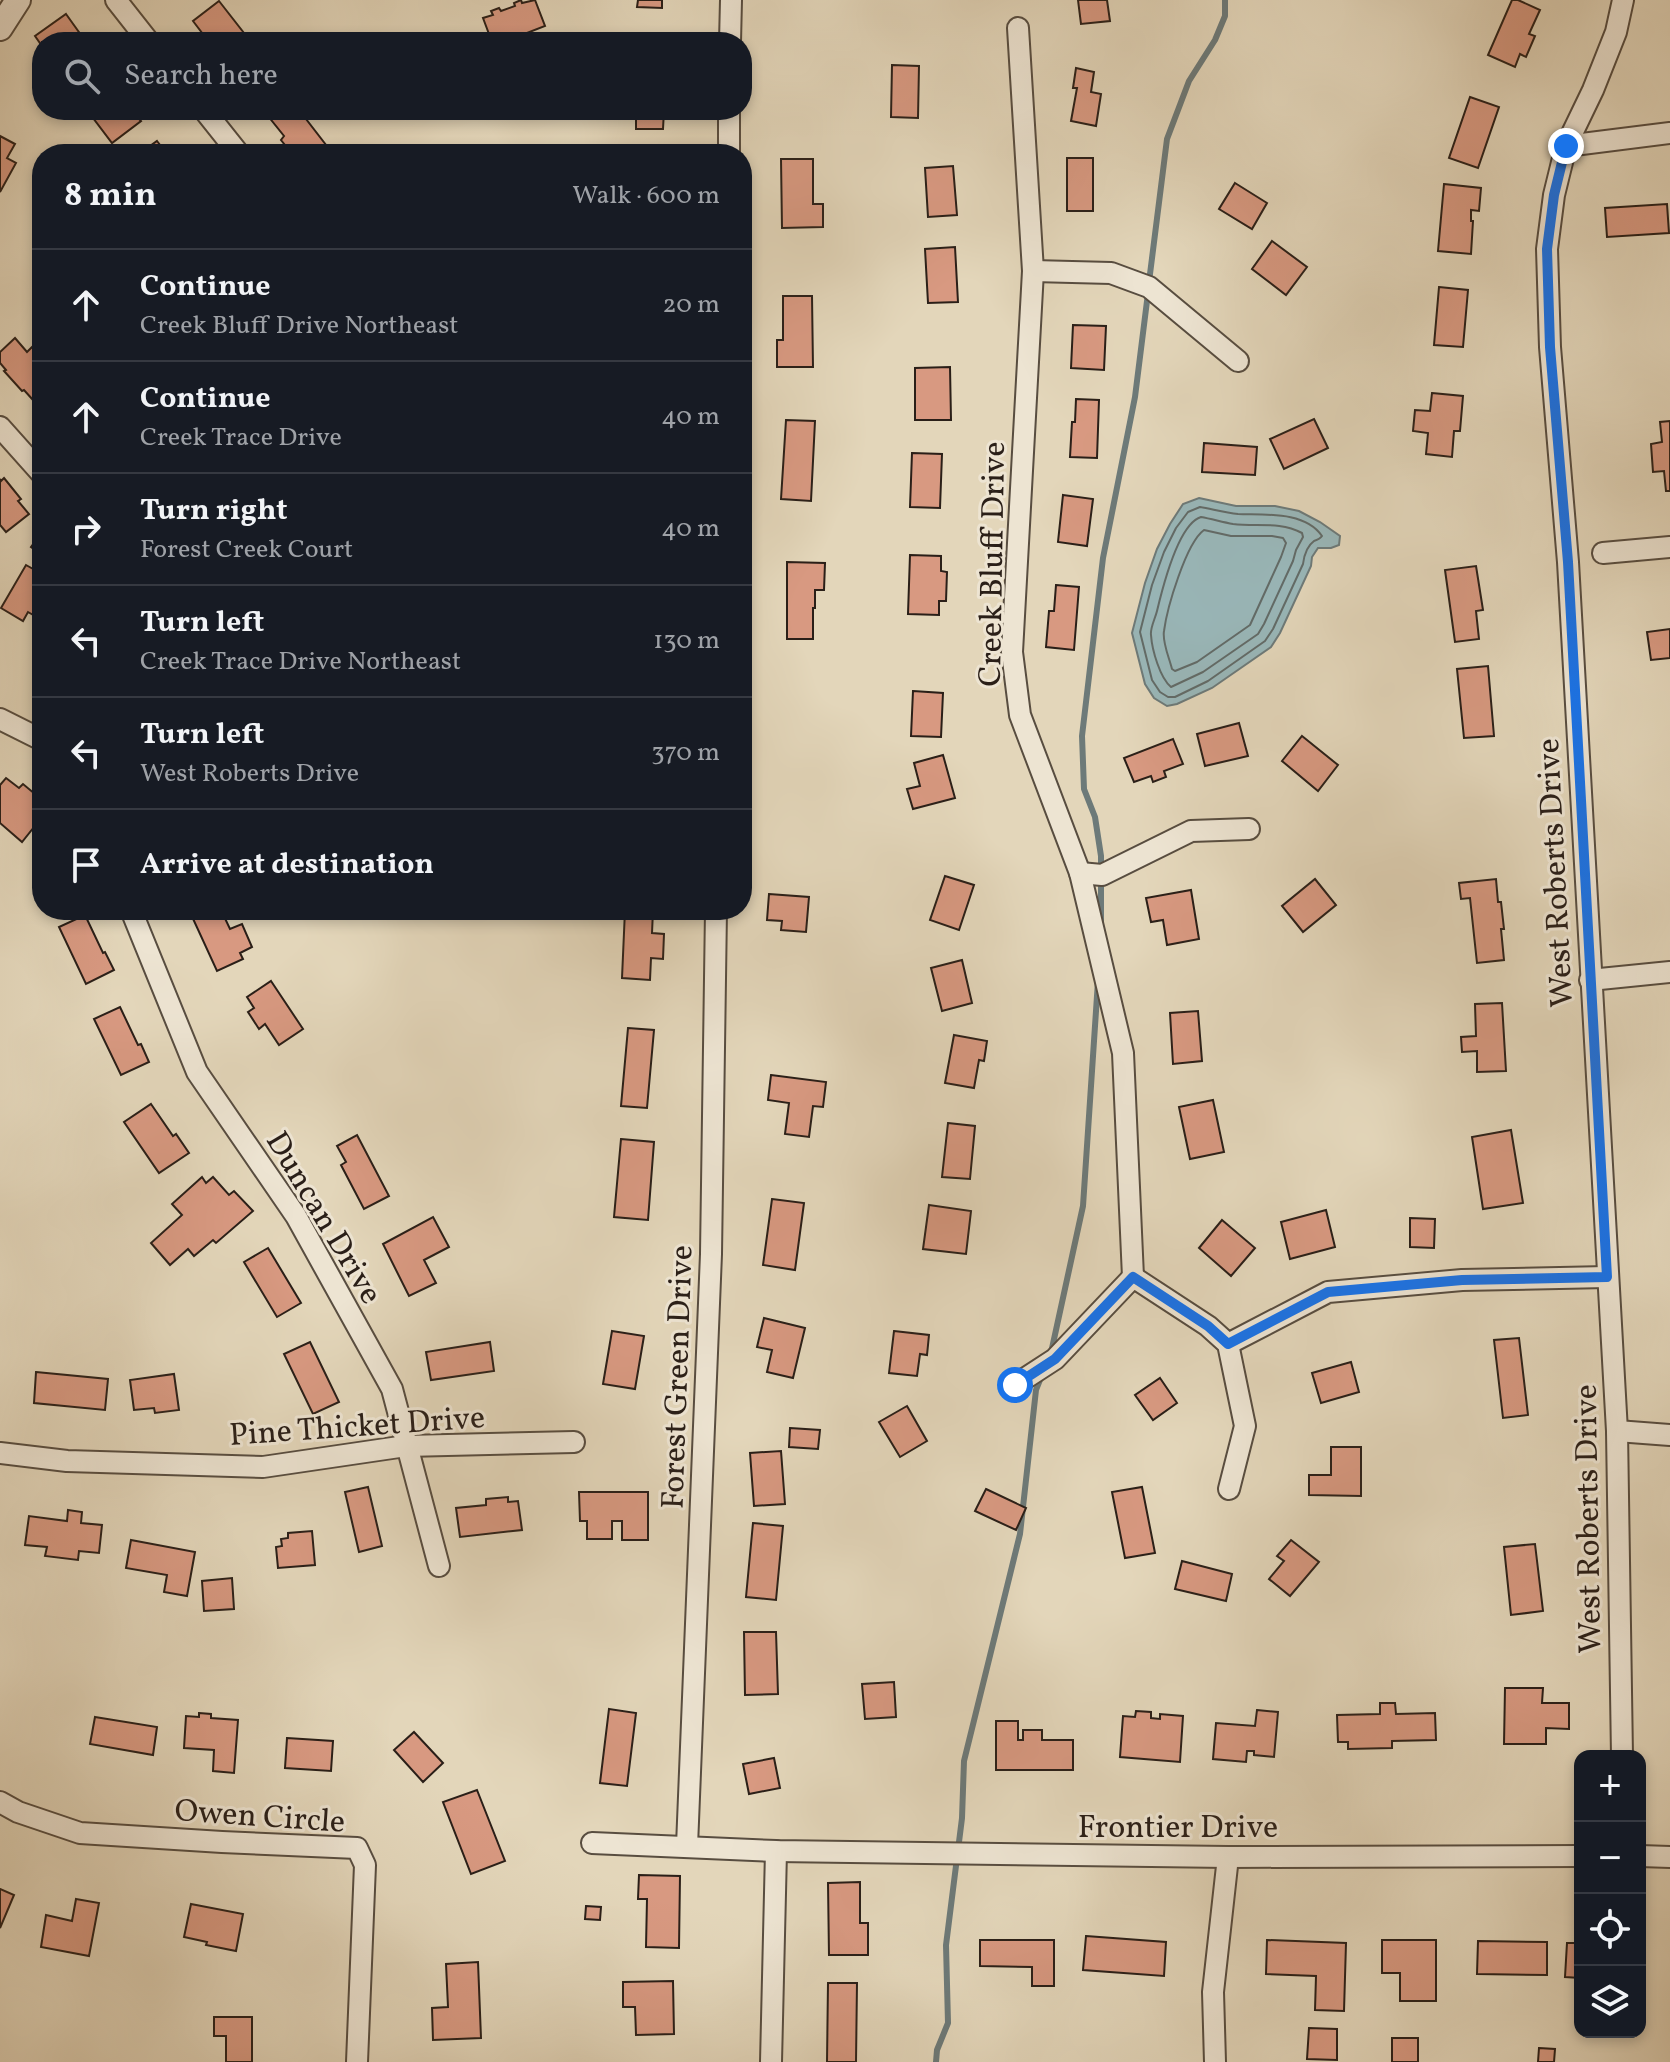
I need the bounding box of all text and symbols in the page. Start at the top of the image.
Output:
search box [32,32,752,120]
icon: search [60,54,104,98]
text: Search here [124,55,278,97]
route end [1548,128,1584,164]
text: 8 min [64,173,157,220]
text: Walk · 600 m [572,178,720,214]
text: Continue [140,266,271,308]
icon: ahead [64,283,108,327]
text: 20 m [662,287,720,323]
text: Creek Bluff Drive Northeast [140,308,458,344]
text: Continue [140,378,271,420]
icon: ahead [64,395,108,439]
text: 40 m [661,399,720,435]
text: Creek Trace Drive [140,420,342,456]
street label: Creek Bluff Drive [970,441,1018,687]
text: Turn right [140,490,288,532]
icon: right [64,507,108,551]
text: 40 m [661,511,720,547]
text: Forest Creek Court [140,532,353,568]
text: Turn left [140,602,264,644]
icon: left [64,619,108,663]
text: 130 m [653,623,720,659]
text: Creek Trace Drive Northeast [140,644,461,680]
text: Turn left [140,714,264,756]
icon: left [64,731,108,775]
text: 370 m [651,735,720,771]
street label: West Roberts Drive [1528,737,1586,1009]
text: West Roberts Drive [140,756,359,792]
icon: arrive [64,843,108,887]
text: Arrive at destination [140,844,434,886]
street label: Duncan Drive [254,1124,391,1313]
street label: Forest Green Drive [652,1244,706,1510]
route start [997,1367,1033,1403]
street label: West Roberts Drive [1566,1384,1614,1654]
street label: Pine Thicket Drive [228,1397,487,1459]
map controls [1574,1750,1646,2038]
button: + [1574,1750,1646,1822]
street label: Owen Circle [173,1790,346,1846]
street label: Frontier Drive [1078,1807,1278,1851]
button: − [1574,1822,1646,1894]
button: locate [1574,1894,1646,1966]
button: layers [1574,1966,1646,2038]

